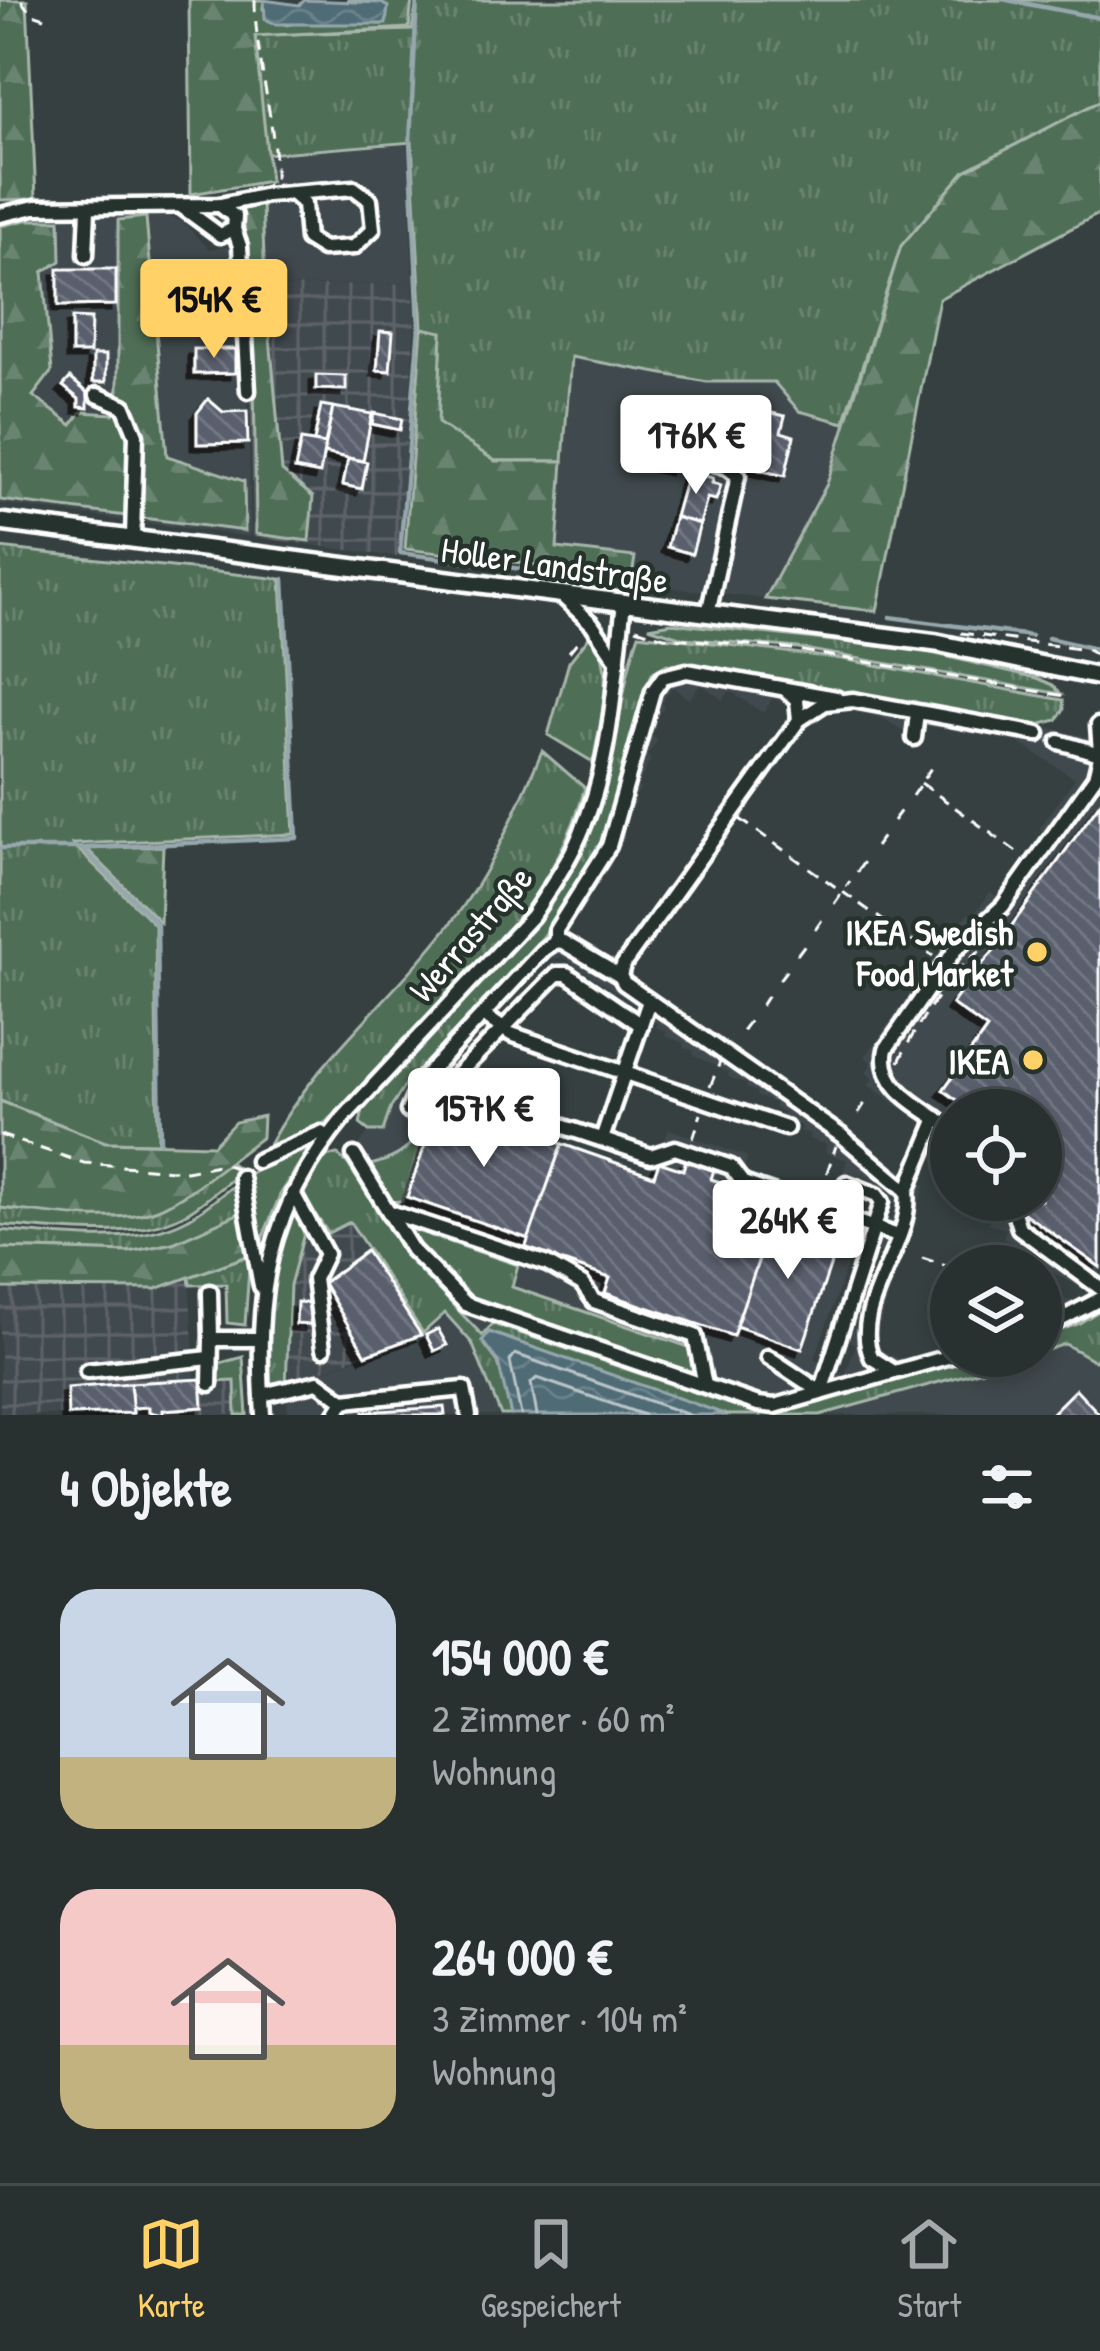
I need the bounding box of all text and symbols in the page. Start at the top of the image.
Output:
pin: 154K € [116,259,312,361]
text: 154K € [167,271,261,324]
pin: 176K € [598,395,794,497]
text: 176K € [647,407,745,460]
street label: Holler Landstraße [438,524,672,604]
street label: Werrastraße [397,854,543,1012]
place label: IKEA Swedish Food Market [845,907,1015,997]
marker: IKEA Swedish Food Market [1024,939,1050,965]
place label: IKEA [948,1036,1009,1085]
marker: IKEA [1020,1047,1046,1073]
pin: 157K € [386,1068,582,1170]
text: 157K € [435,1080,533,1133]
map controls [930,1089,1062,1377]
button: locate [930,1089,1062,1221]
pin: 264K € [690,1180,886,1282]
text: 264K € [740,1192,836,1245]
button: layers [930,1245,1062,1377]
text: 4 Objekte [60,1453,232,1522]
icon: filters [974,1454,1040,1520]
text: 154 000 € [432,1622,608,1691]
icon: home [156,1637,300,1781]
text: 2 Zimmer · 60 m² [432,1691,675,1744]
text: Wohnung [432,1744,556,1797]
text: 264 000 € [432,1922,612,1991]
icon: home [156,1937,300,2081]
text: 3 Zimmer · 104 m² [432,1991,687,2044]
text: Wohnung [432,2044,556,2097]
tab: Karte [138,2211,205,2327]
tab: Gespeichert [481,2211,621,2327]
tab: Start [896,2211,962,2327]

